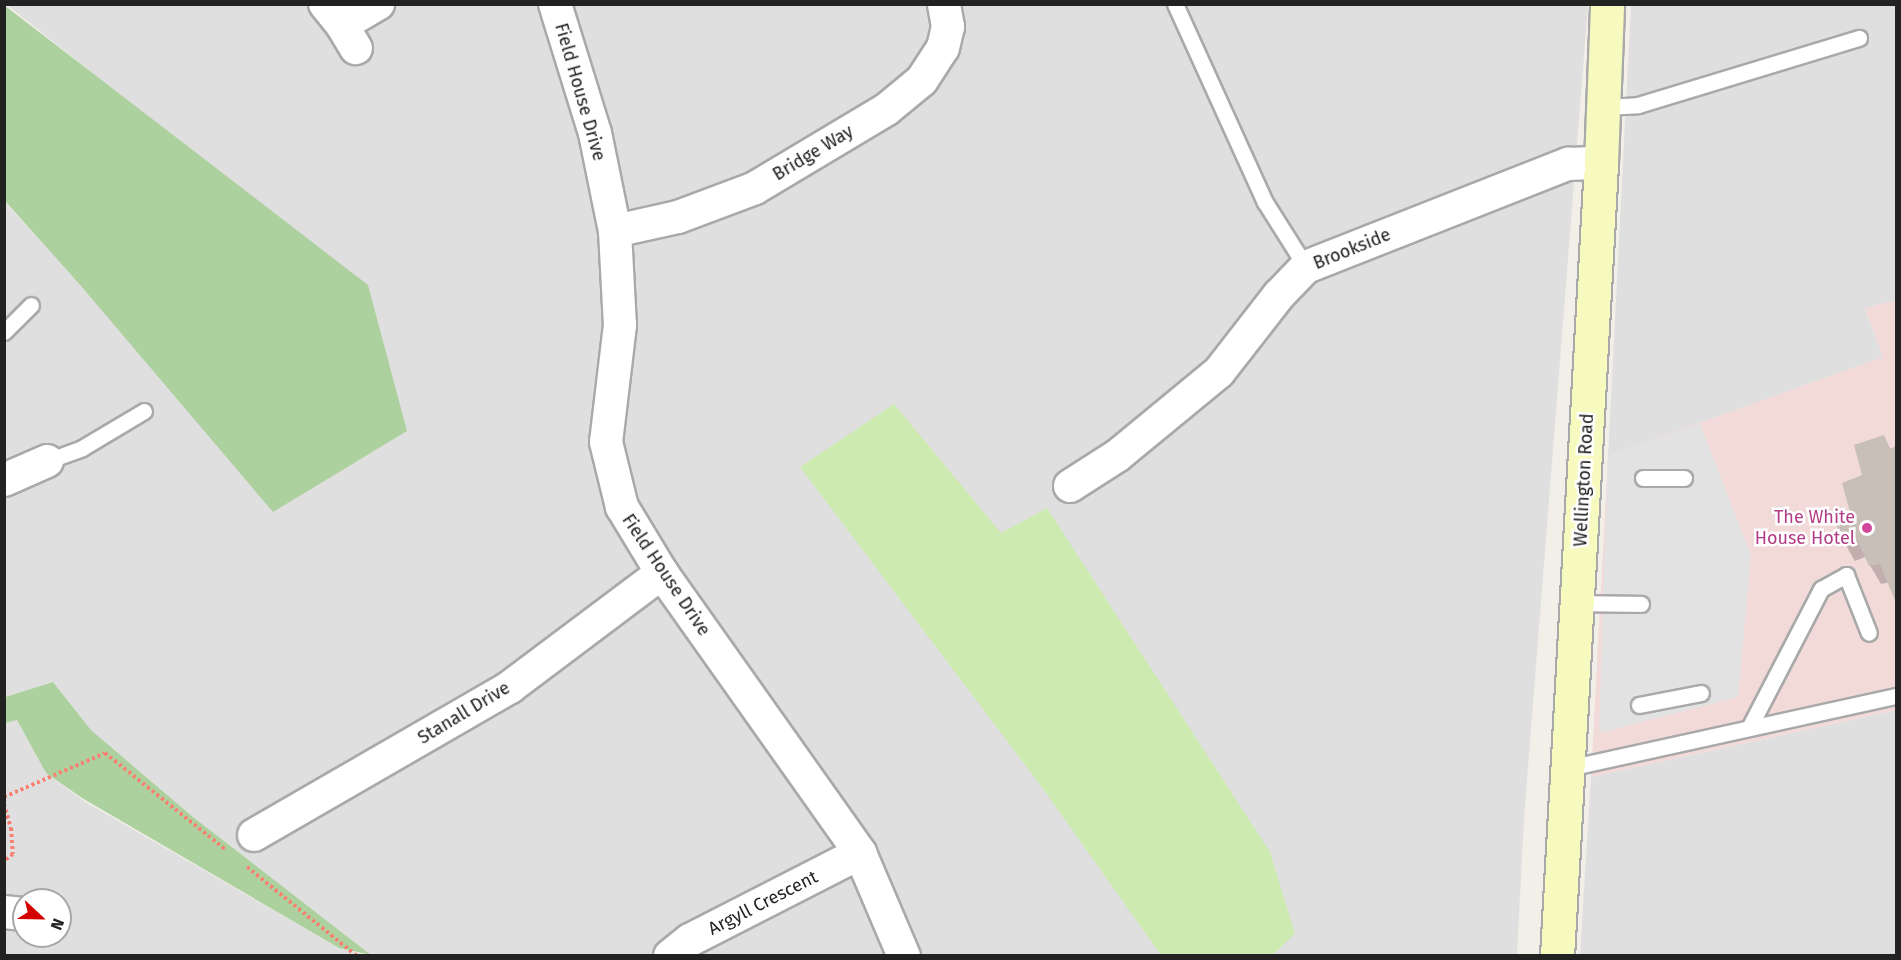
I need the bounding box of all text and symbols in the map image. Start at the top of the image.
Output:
street label: Field House Drive [550,21,610,163]
street label: Bridge Way [769,121,857,185]
street label: Brookside [1310,224,1394,274]
street label: Wellington Road [1570,413,1598,547]
place label: The White House Hotel [1755,507,1855,550]
street label: Field House Drive [617,510,715,640]
marker: The White House Hotel [1860,521,1874,535]
street label: Stanall Drive [414,677,514,749]
street label: Argyll Crescent [705,866,821,940]
north arrow [12,888,72,948]
text: N [47,916,68,933]

